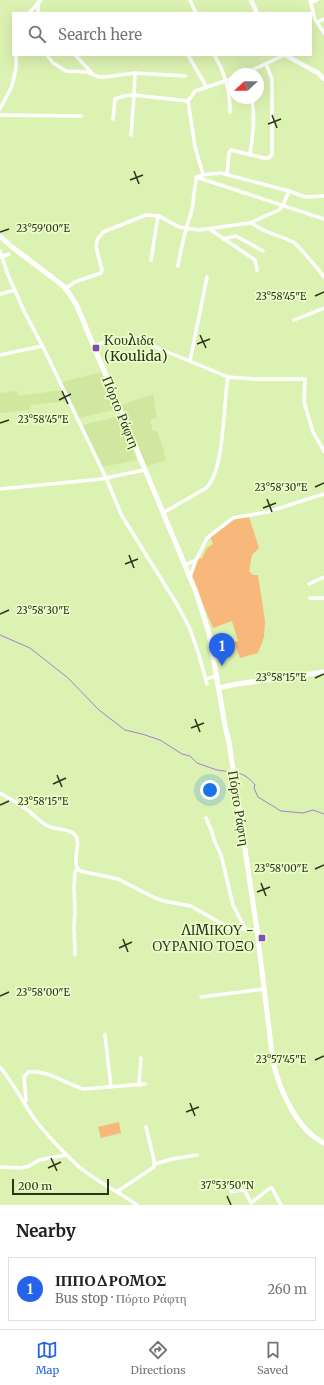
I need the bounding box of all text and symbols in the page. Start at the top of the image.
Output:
search box [12,12,312,56]
icon: search [26,23,48,45]
text: Search here [58,25,142,44]
north arrow [228,68,264,104]
text: 23°59'00"E [16,222,70,235]
text: 23°58'45"E [256,290,307,303]
place label: Κουλιδα (Koulida) [104,331,168,365]
marker: Κουλιδα (Koulida) [91,343,101,353]
street label: Πόρτο Ράφτη [98,373,144,451]
text: 23°58'45"E [18,413,69,426]
text: 23°58'30"E [255,481,308,494]
text: 23°58'30"E [17,604,70,617]
pin: 1 [209,633,235,666]
text: 23°58'15"E [256,671,307,684]
street label: Πόρτο Ράφτη [224,769,254,847]
your location [200,780,220,800]
text: 23°58'15"E [18,795,69,808]
text: 23°58'00"E [254,862,308,875]
place label: ΛΙΜΙΚΟΥ - ΟΥΡΑΝΙΟ ΤΟΞΟ [152,921,254,955]
marker: ΛΙΜΙΚΟΥ - ΟΥΡΑΝΙΟ ΤΟΞΟ [257,933,267,943]
text: 23°58'00"E [16,986,70,999]
text: 23°57'45"E [256,1053,307,1066]
scale bar [12,1177,109,1196]
text: 200 m [18,1179,52,1193]
text: 37°53'50"N [200,1179,254,1192]
text: Nearby [16,1220,76,1242]
text: ΙΠΠΟΔΡΟΜΟΣ [55,1271,166,1290]
text: 1 [27,1281,33,1298]
text: 260 m [267,1281,307,1298]
text: Bus stop · Πόρτο Ράφτη [55,1290,186,1307]
tab: Map [36,1339,59,1377]
tab: Directions [131,1339,186,1377]
tab: Saved [257,1339,288,1377]

